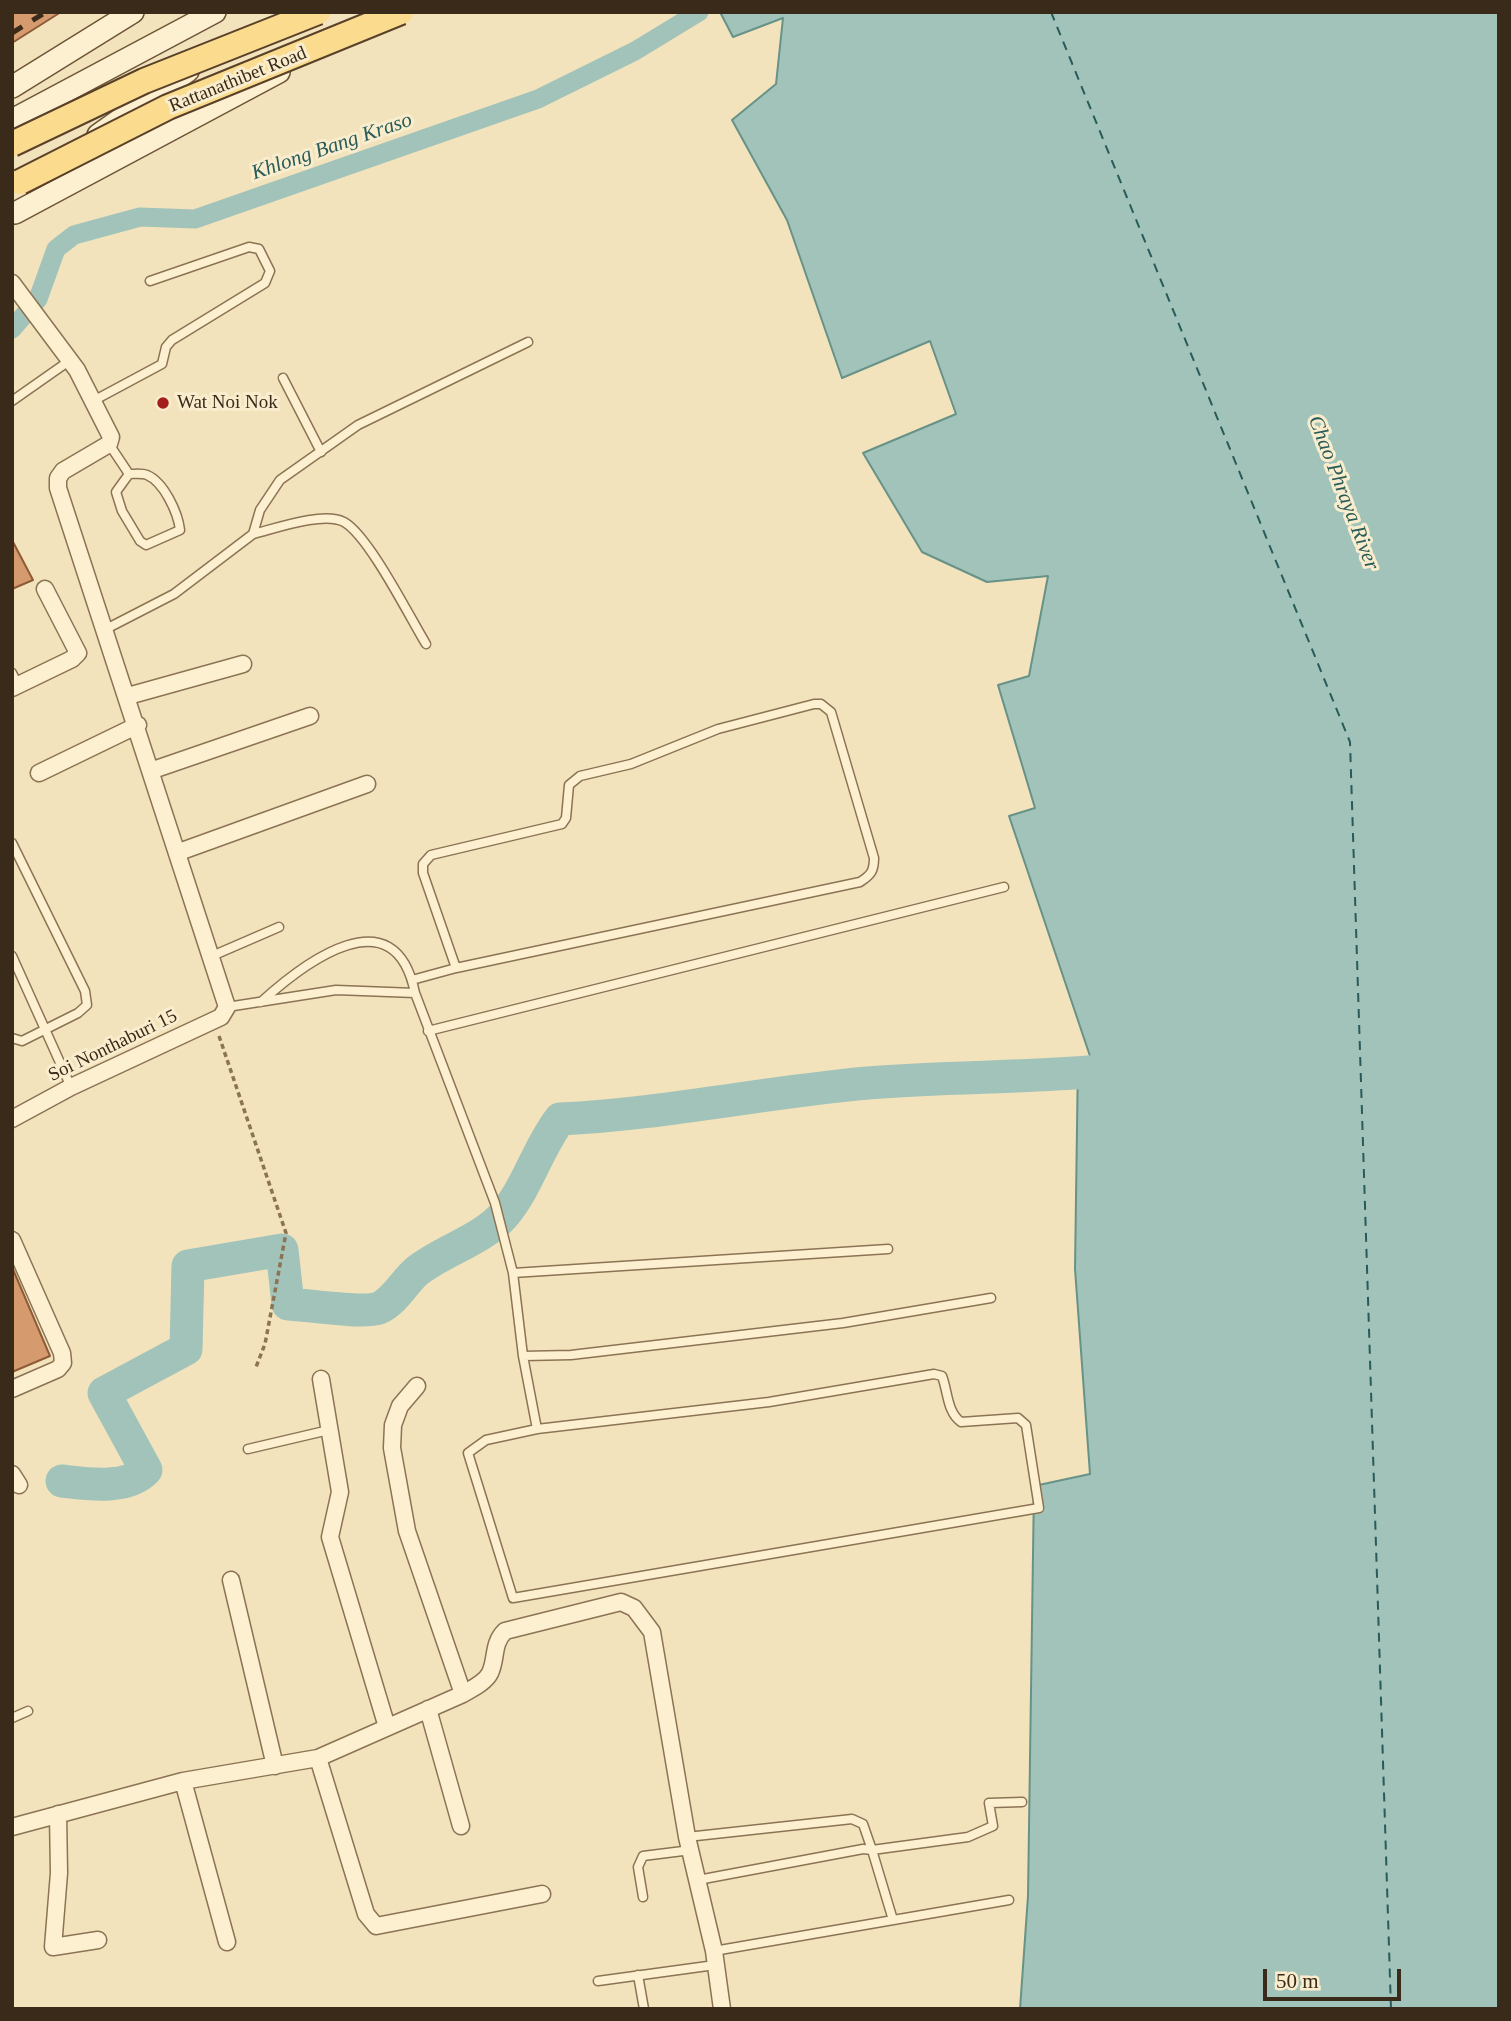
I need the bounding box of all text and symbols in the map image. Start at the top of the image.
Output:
street label: Rattanathibet Road [159,39,317,121]
water label: Khlong Bang Kraso [246,107,418,187]
place label: Wat Noi Nok [177,392,280,414]
marker: Wat Noi Nok [155,395,171,411]
water label: Chao Phraya River [1302,411,1384,575]
street label: Soi Nonthaburi 15 [41,1003,185,1089]
scale bar [1266,1954,1404,1998]
text: 50 m [1276,1969,1319,1993]

